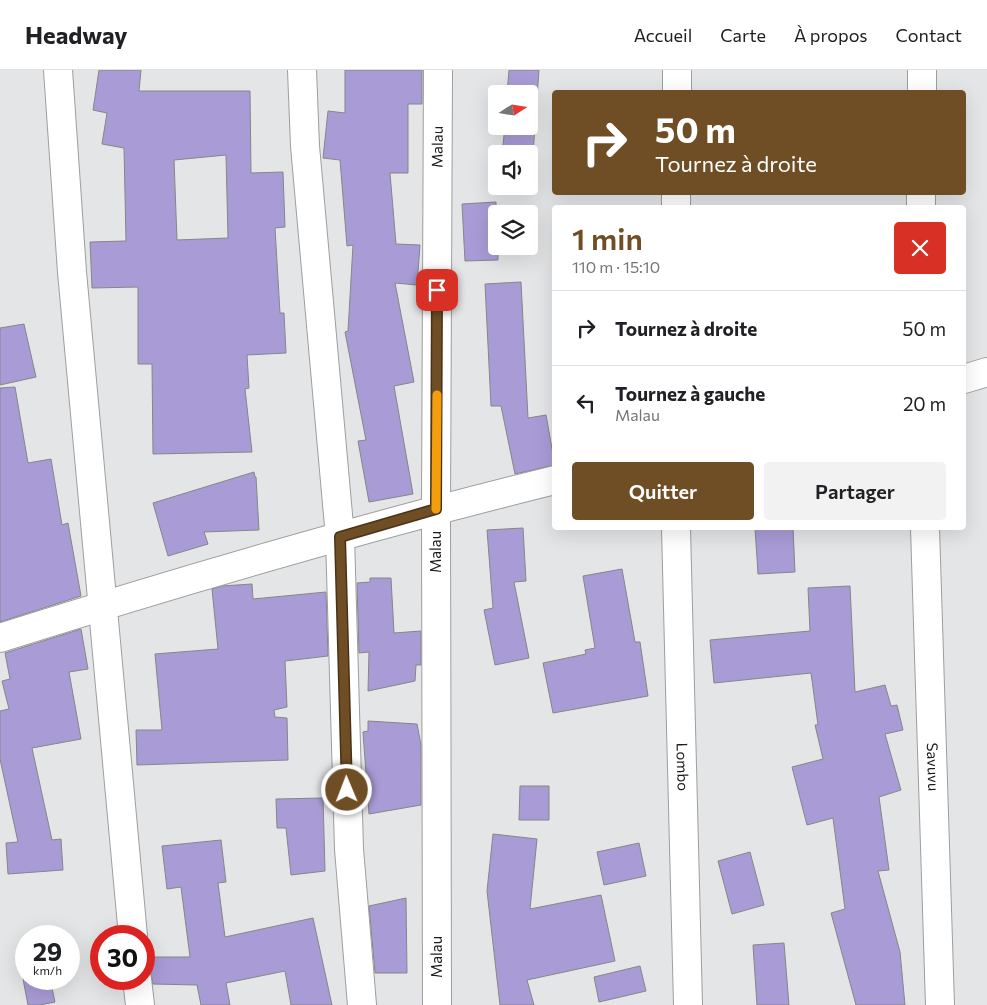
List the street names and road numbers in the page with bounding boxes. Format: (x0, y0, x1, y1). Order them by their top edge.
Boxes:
street label: Malau (428, 126, 446, 168)
street label: Malau (426, 531, 444, 573)
street label: Lombo (673, 742, 693, 791)
street label: Savuvu (924, 742, 943, 791)
street label: Malau (427, 936, 445, 978)

